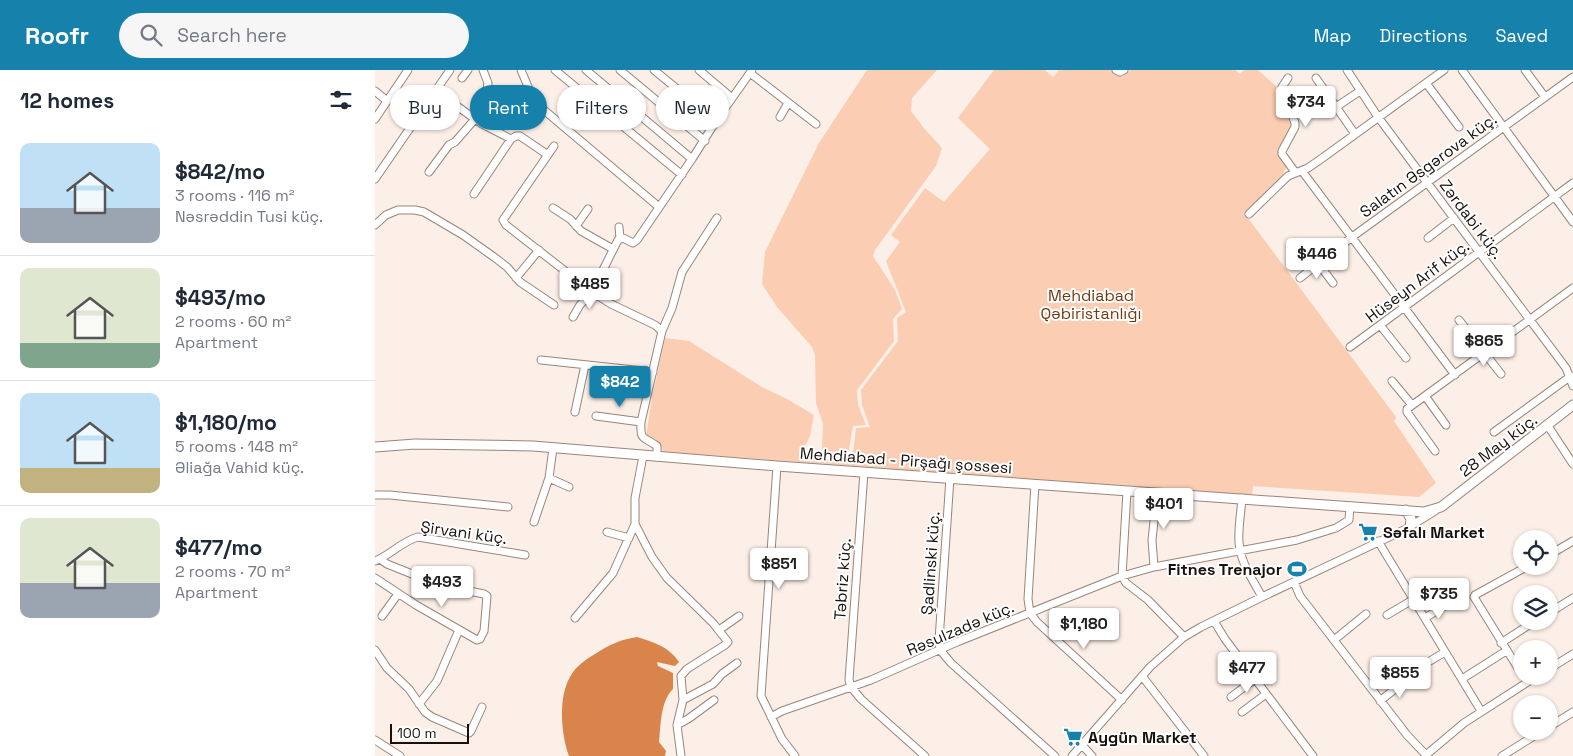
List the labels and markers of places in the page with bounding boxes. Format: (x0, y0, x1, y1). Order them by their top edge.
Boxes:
pin: $734 (1276, 85, 1336, 128)
pin: $446 (1287, 238, 1347, 280)
pin: $485 (560, 268, 620, 310)
pin: $865 (1454, 324, 1514, 367)
pin: $842 (590, 366, 650, 408)
pin: $401 (1134, 488, 1194, 530)
supermarket icon: Səfalı Market (1357, 521, 1379, 543)
place label: Səfalı Market (1383, 522, 1485, 543)
pin: $851 (749, 548, 809, 590)
sports icon: Fitnes Trenajor (1286, 558, 1308, 580)
place label: Fitnes Trenajor (1168, 559, 1282, 580)
pin: $493 (412, 566, 472, 608)
pin: $735 (1409, 578, 1469, 620)
pin: $1,180 (1043, 608, 1125, 650)
pin: $477 (1217, 652, 1277, 694)
pin: $855 (1370, 656, 1430, 699)
supermarket icon: Aygün Market (1062, 726, 1084, 748)
place label: Aygün Market (1088, 727, 1197, 748)

